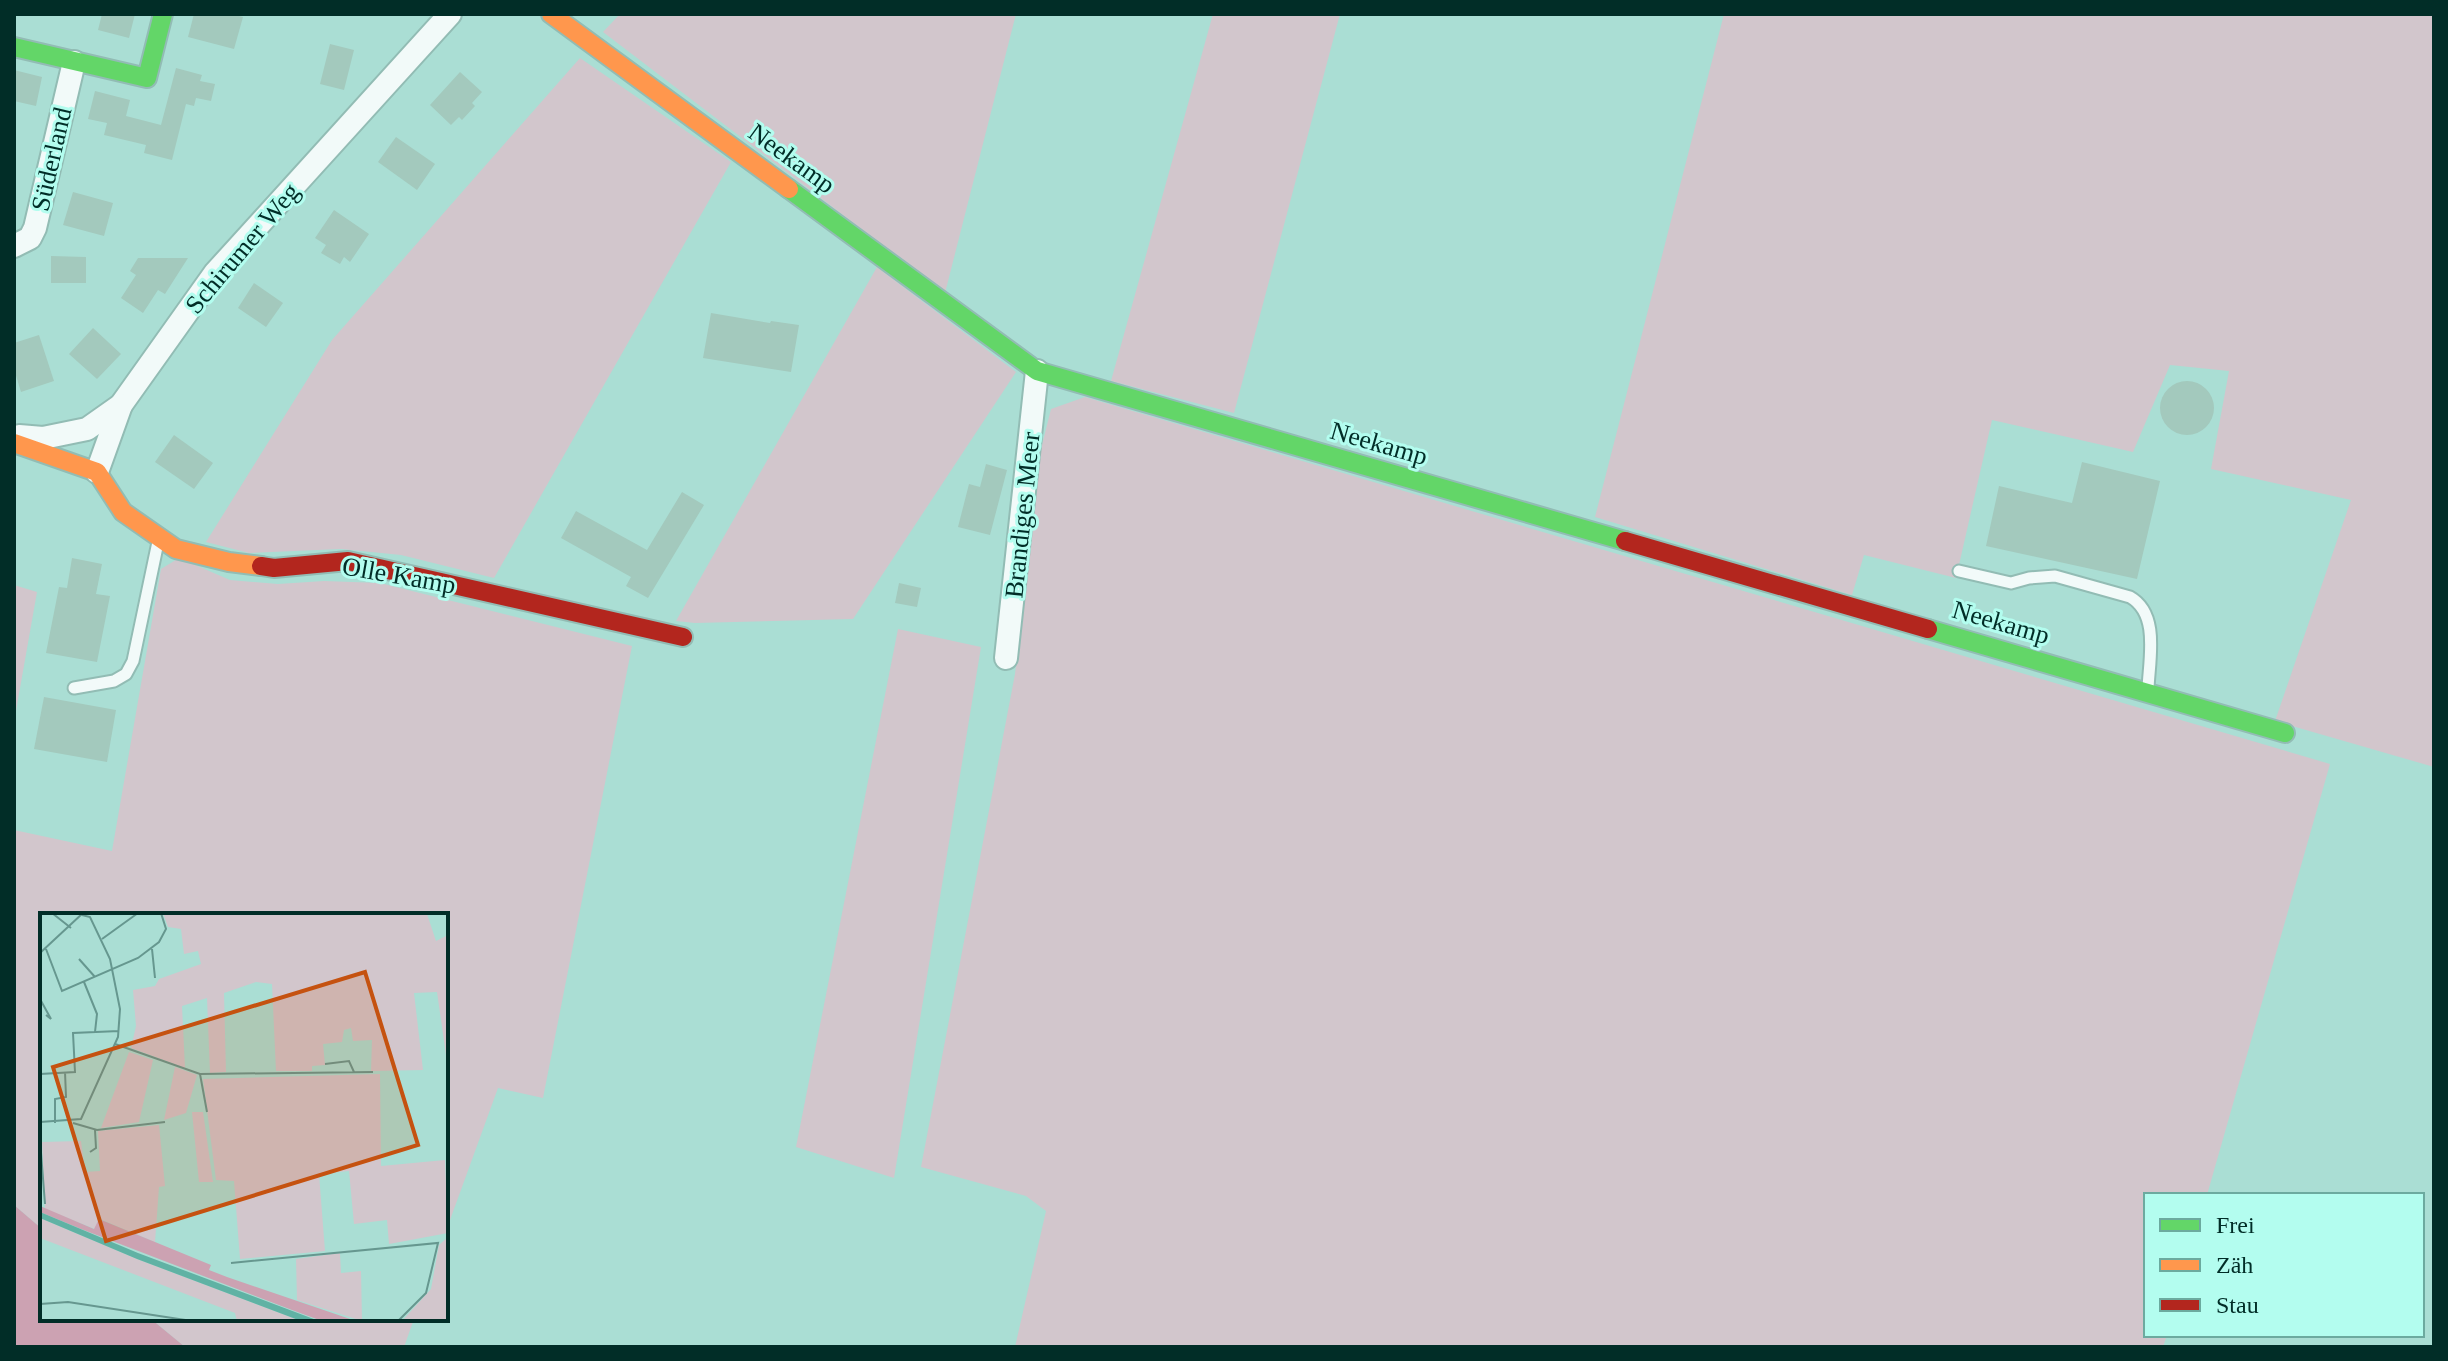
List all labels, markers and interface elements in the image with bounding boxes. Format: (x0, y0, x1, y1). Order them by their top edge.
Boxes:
street label: Süderland (26, 104, 77, 214)
street label: Neekamp (743, 117, 841, 199)
street label: Schirumer Weg (179, 177, 305, 319)
street label: Neekamp (1327, 416, 1431, 471)
street label: Brandiges Meer (999, 430, 1046, 600)
street label: Olle Kamp (340, 551, 458, 600)
street label: Neekamp (1949, 595, 2053, 650)
inset map (40, 913, 448, 1321)
legend (2144, 1193, 2424, 1337)
text: Frei (2216, 1212, 2255, 1238)
text: Zäh (2216, 1252, 2253, 1278)
text: Stau (2216, 1292, 2259, 1318)

